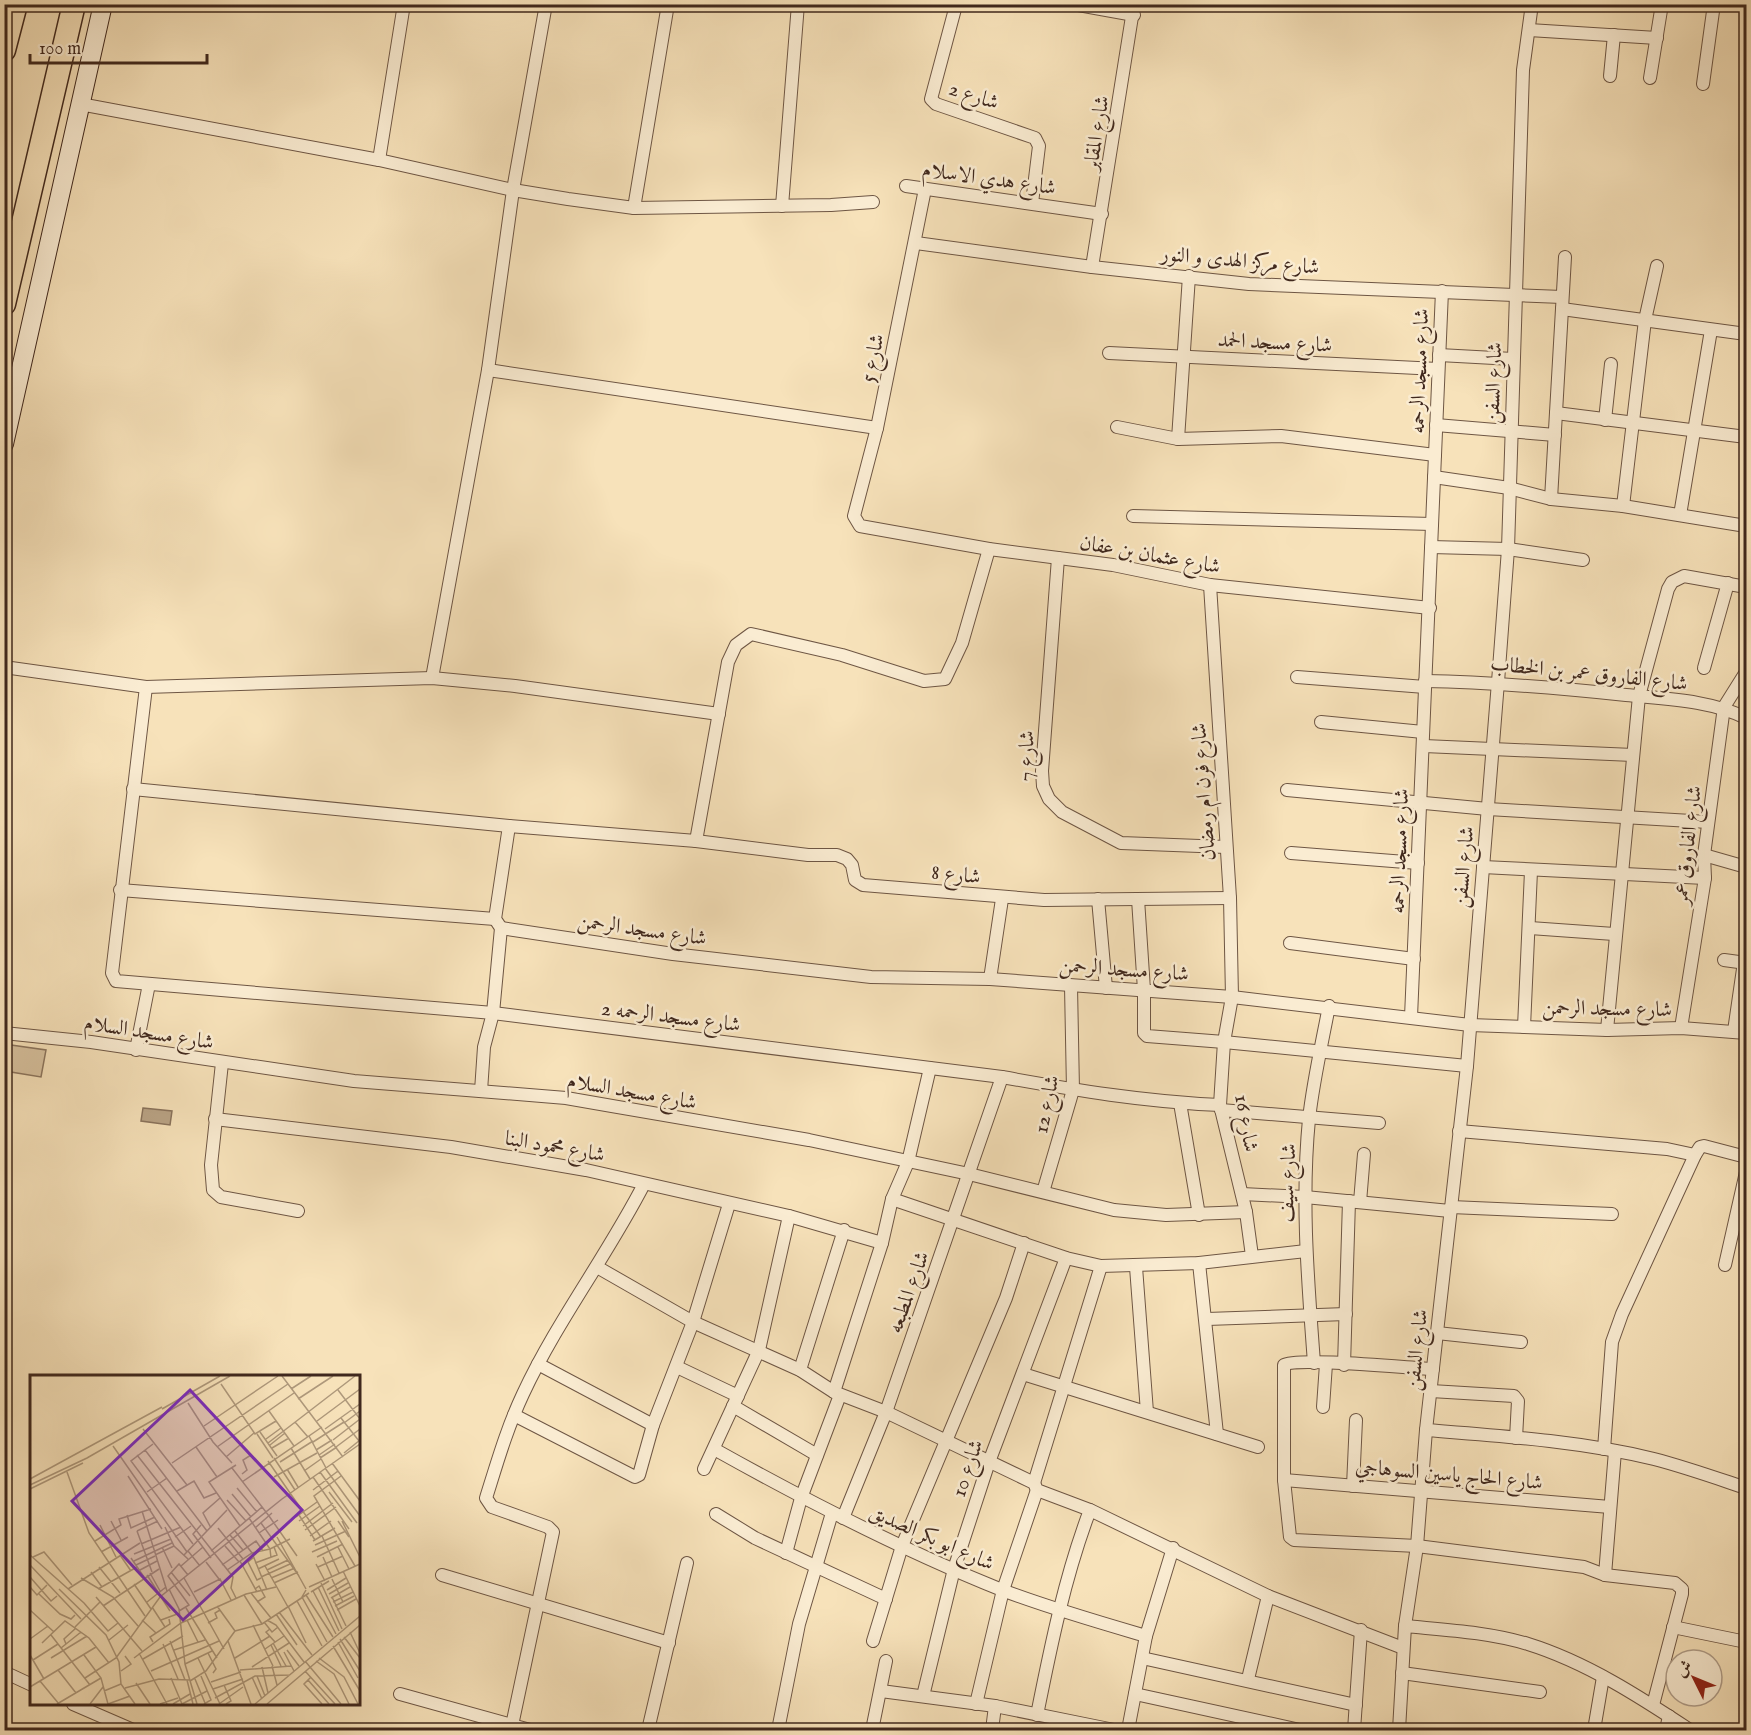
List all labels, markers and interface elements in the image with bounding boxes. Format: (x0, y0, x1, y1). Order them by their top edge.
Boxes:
scale bar (30, 27, 207, 65)
text: 100 m (39, 38, 81, 61)
street label: شارع 2 (944, 76, 1002, 120)
street label: شارع المقابر (1078, 94, 1120, 175)
street label: شارع هدي الاسلام (920, 157, 1058, 205)
street label: شارع مركز الهدى و النور (1157, 241, 1320, 285)
street label: شارع مسجد الرحمه (1405, 308, 1439, 434)
street label: شارع مسجد الحمد (1217, 327, 1333, 363)
street label: شارع 5 (855, 332, 895, 386)
street label: شارع السفن (1480, 342, 1512, 425)
street label: شارع عثمان بن عفان (1077, 530, 1222, 584)
street label: شارع الفاروق عمر بن الخطاب (1488, 651, 1689, 701)
street label: شارع فرن ام رمضان (1186, 722, 1226, 862)
street label: شارع 7 (1014, 730, 1044, 782)
street label: شارع الفاروق عمر (1668, 784, 1712, 909)
street label: شارع مسجد الرحمه (1385, 788, 1419, 914)
street label: شارع السفن (1447, 825, 1485, 909)
street label: شارع 8 (930, 859, 982, 894)
street label: شارع مسجد الرحمن (575, 908, 708, 956)
street label: شارع مسجد الرحمن (1058, 952, 1190, 992)
street label: شارع مسجد الرحمن (1542, 995, 1672, 1027)
street label: شارع مسجد الرحمه 2 (599, 996, 742, 1042)
street label: شارع مسجد السلام (81, 1010, 216, 1060)
street label: شارع مسجد السلام (564, 1068, 699, 1120)
street label: شارع 12 (1028, 1073, 1070, 1136)
street label: شارع 16 (1224, 1092, 1264, 1155)
street label: شارع محمود البنا (502, 1125, 607, 1172)
street label: شارع سيف (1274, 1143, 1306, 1223)
street label: شارع المطبعه (882, 1248, 940, 1338)
street label: شارع السفن (1400, 1308, 1438, 1393)
inset map (30, 1375, 360, 1705)
street label: شارع 10 (946, 1436, 994, 1502)
street label: شارع الحاج ياسين السوهاجي (1354, 1454, 1544, 1501)
street label: شارع ابو بكر الصديق (864, 1499, 998, 1581)
north arrow (1664, 1648, 1724, 1708)
text: ش (1672, 1657, 1697, 1682)

